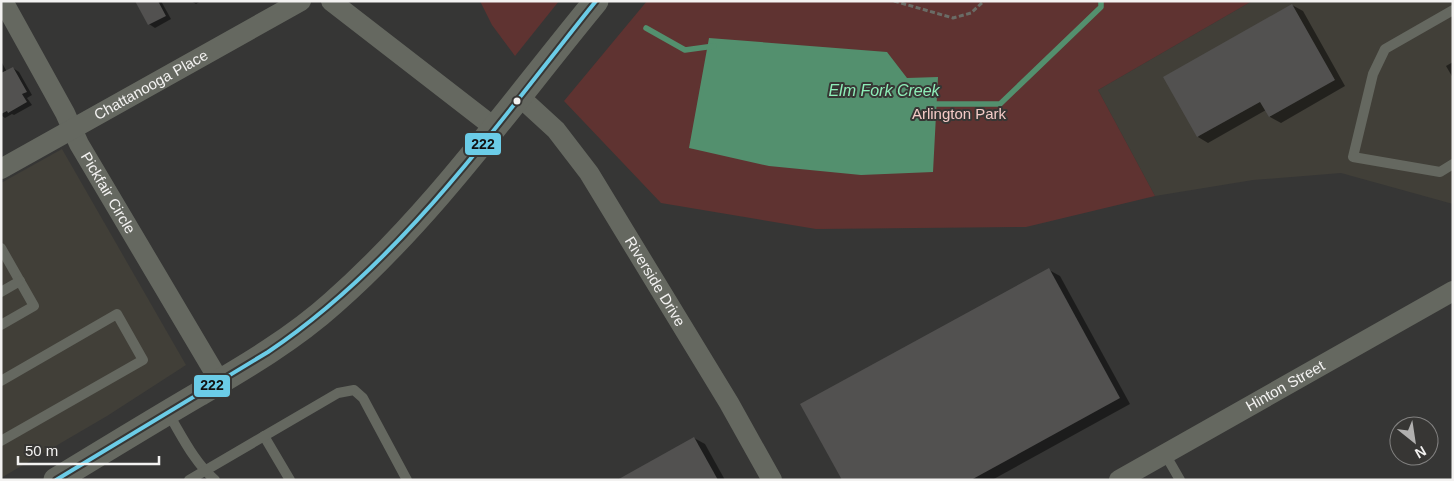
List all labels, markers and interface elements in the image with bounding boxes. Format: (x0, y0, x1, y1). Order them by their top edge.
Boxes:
street label: Chattanooga Place (91, 46, 211, 123)
water label: Elm Fork Creek (828, 82, 941, 99)
unlabelled marker (512, 96, 522, 106)
park label: Arlington Park (912, 105, 1007, 122)
line badge: 222 (464, 132, 502, 156)
text: 222 (471, 136, 495, 152)
street label: Pickfair Circle (78, 149, 139, 237)
street label: Riverside Drive (622, 233, 689, 329)
street label: Hinton Street (1243, 356, 1328, 414)
line badge: 222 (193, 374, 231, 398)
text: 222 (200, 377, 224, 393)
north arrow (1389, 416, 1439, 466)
scale bar (18, 434, 159, 466)
text: 50 m (25, 442, 58, 459)
text: N (1412, 443, 1429, 462)

